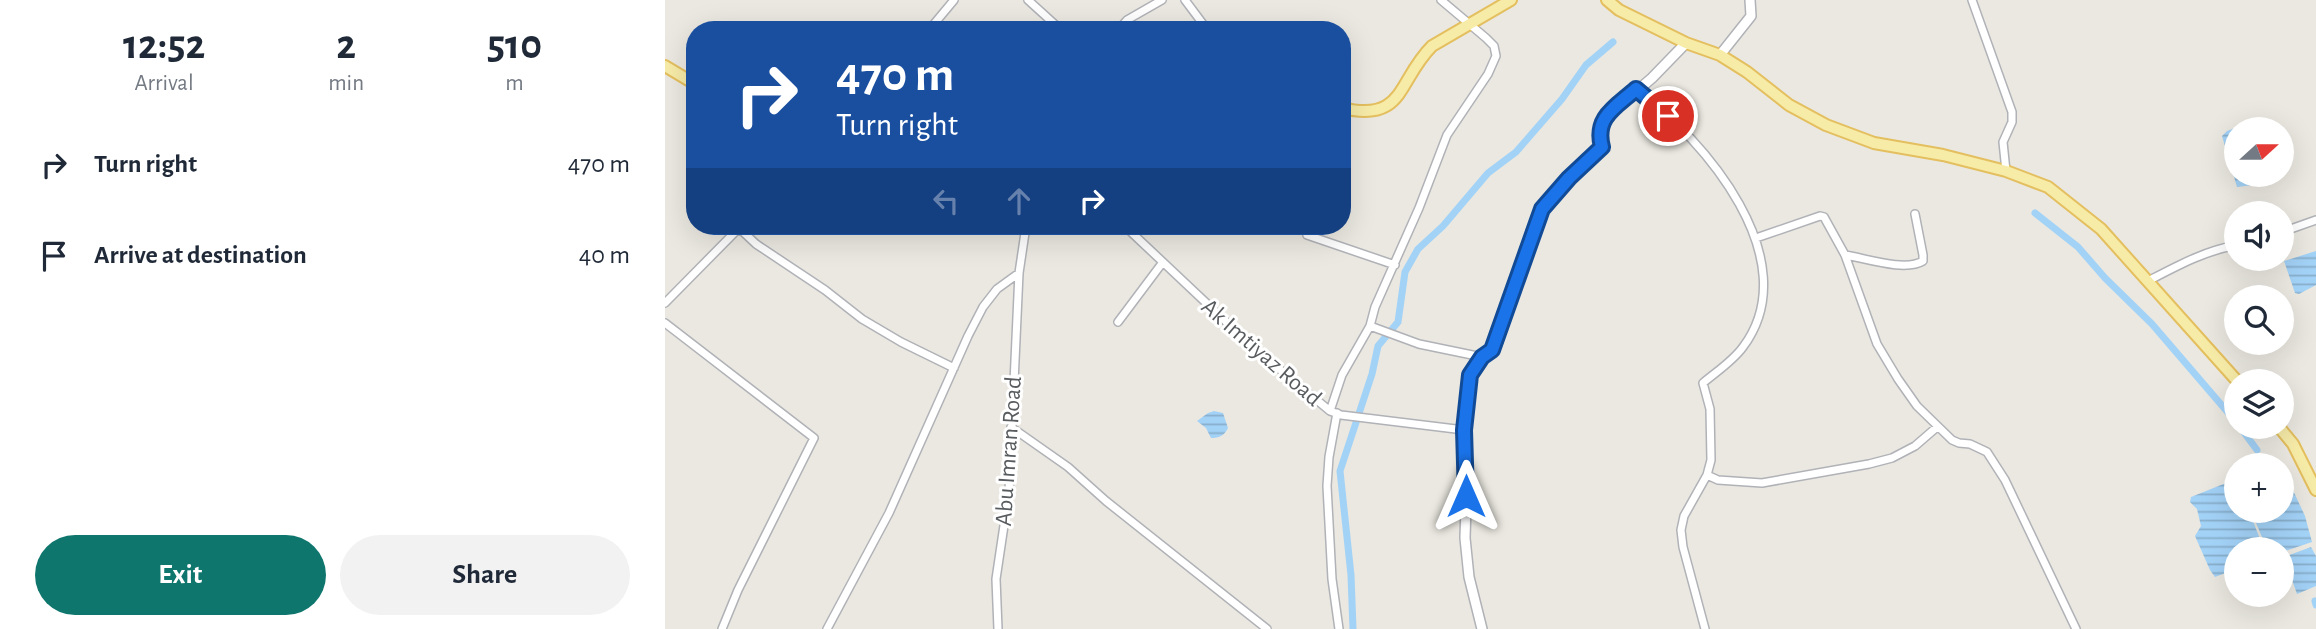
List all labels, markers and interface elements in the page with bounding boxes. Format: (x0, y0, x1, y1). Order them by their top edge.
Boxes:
text: 12:52 (123, 24, 205, 66)
text: 2 (336, 24, 356, 66)
text: 510 (487, 24, 542, 66)
icon: right (721, 49, 812, 140)
text: 470 m (836, 51, 954, 100)
text: Arrival (135, 72, 194, 95)
text: min (328, 72, 364, 95)
text: m (505, 72, 524, 95)
pin (1638, 86, 1698, 146)
icon: arrive (1649, 97, 1687, 135)
text: Turn right (836, 109, 958, 141)
north arrow (2224, 117, 2294, 187)
map controls (2224, 117, 2294, 607)
icon: right (35, 146, 73, 184)
text: Turn right (94, 151, 197, 177)
text: 470 m (568, 151, 630, 177)
icon: left (927, 182, 965, 220)
icon: ahead (1000, 182, 1038, 220)
icon: right (1073, 182, 1111, 220)
button: sound (2224, 201, 2294, 271)
icon: arrive (35, 237, 73, 275)
text: Arrive at destination (94, 242, 307, 268)
text: 40 m (579, 242, 630, 268)
button: search (2224, 285, 2294, 355)
street label: Ak Imtiyaz Road (1197, 294, 1326, 411)
button: layers (2224, 369, 2294, 439)
street label: Abu Imran Road (992, 375, 1026, 527)
button: + (2224, 453, 2294, 523)
position arrow (1429, 459, 1503, 533)
button: Exit (35, 535, 326, 615)
button: Share (340, 535, 630, 615)
button: − (2224, 537, 2294, 607)

